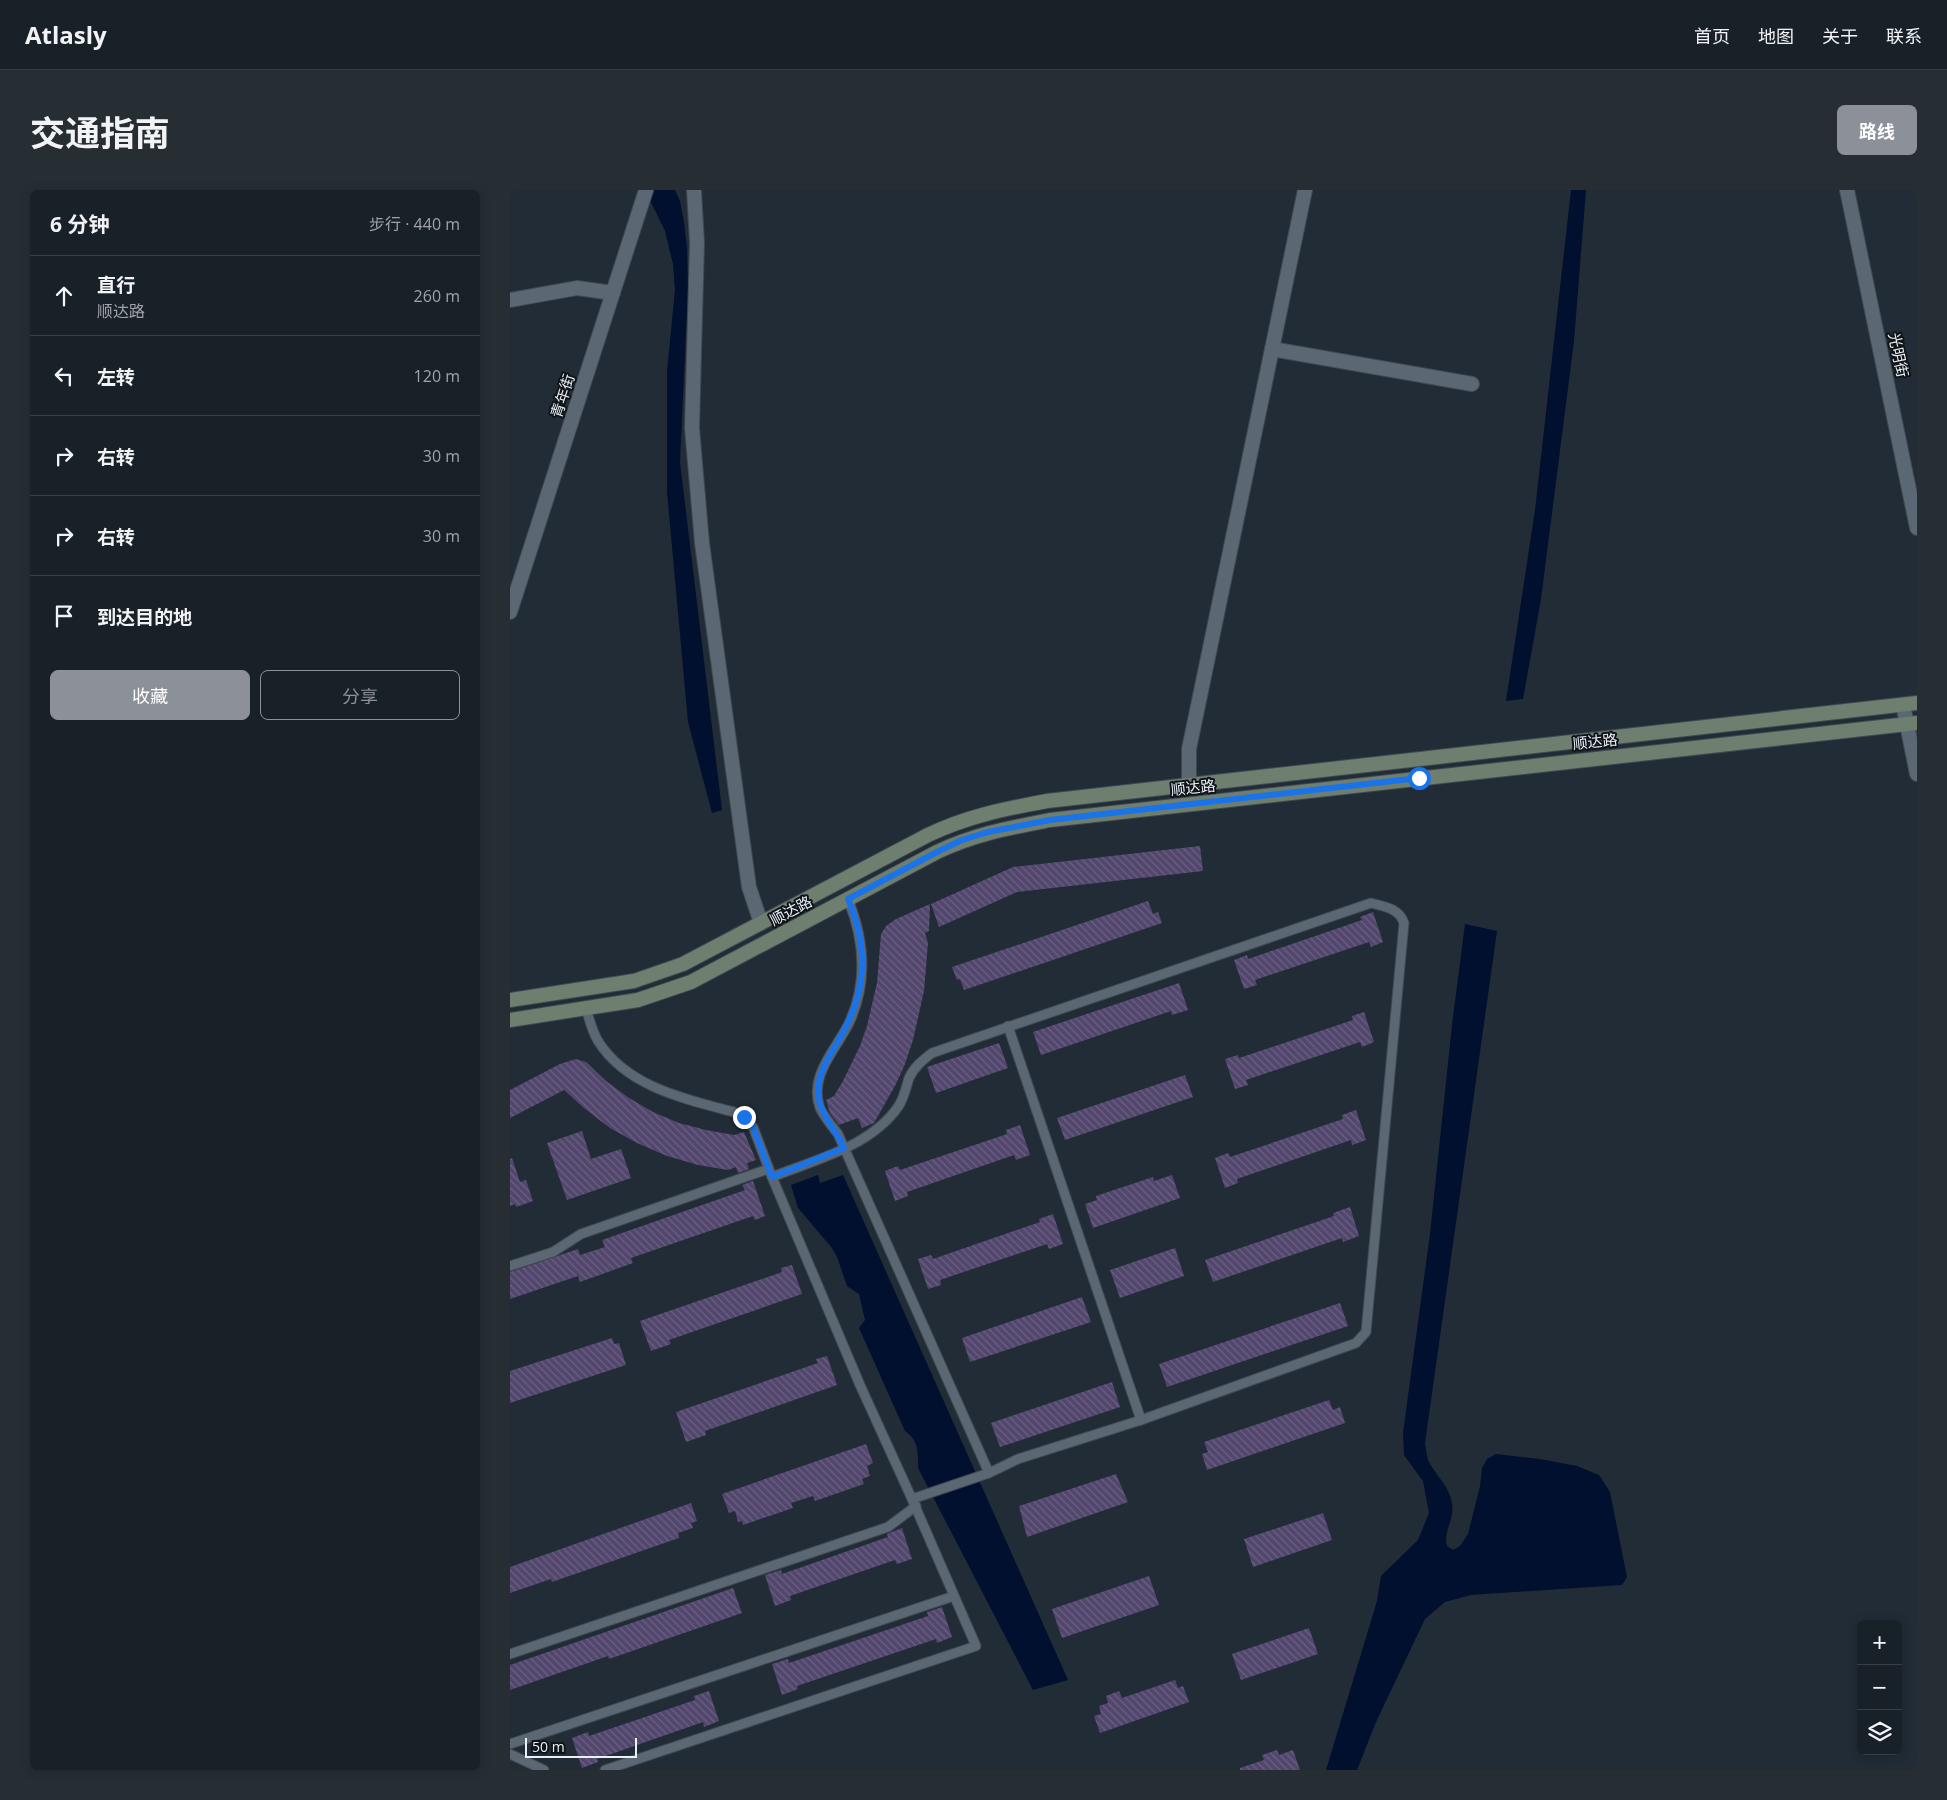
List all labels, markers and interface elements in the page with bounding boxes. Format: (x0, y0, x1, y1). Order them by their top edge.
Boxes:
text: Atlasly (25, 18, 107, 51)
text: 首页 (1694, 24, 1730, 48)
text: 地图 (1758, 24, 1794, 48)
text: 关于 (1822, 24, 1858, 48)
text: 联系 (1886, 24, 1922, 48)
button: 路线 (1837, 105, 1917, 155)
text: 交通指南 (30, 109, 170, 156)
text: 6 分钟 (50, 210, 109, 238)
text: 步行 · 440 m (369, 213, 460, 235)
text: 直行 (97, 272, 135, 298)
icon: ahead (50, 282, 78, 310)
text: 260 m (414, 285, 460, 307)
text: 顺达路 (97, 300, 145, 322)
street label: 光明街 (1885, 331, 1913, 379)
icon: left (50, 362, 78, 390)
text: 左转 (97, 364, 135, 390)
text: 120 m (414, 365, 460, 387)
street label: 青年街 (546, 371, 579, 420)
icon: right (50, 442, 78, 470)
text: 右转 (97, 444, 135, 470)
text: 30 m (423, 445, 460, 467)
icon: right (50, 522, 78, 550)
text: 右转 (97, 524, 135, 550)
text: 30 m (423, 525, 460, 547)
icon: arrive (50, 602, 78, 630)
text: 到达目的地 (97, 604, 192, 630)
button: 收藏 (50, 670, 250, 720)
button: 分享 (260, 670, 460, 720)
street label: 顺达路 (1571, 729, 1618, 753)
route start (1408, 767, 1431, 790)
street label: 顺达路 (1169, 775, 1216, 799)
street label: 顺达路 (766, 891, 815, 930)
route end (733, 1106, 756, 1129)
map controls (1857, 1620, 1902, 1755)
button: + (1857, 1620, 1902, 1665)
button: − (1857, 1665, 1902, 1710)
button: layers (1857, 1710, 1902, 1755)
scale bar (525, 1735, 638, 1758)
text: 50 m (532, 1737, 565, 1756)

